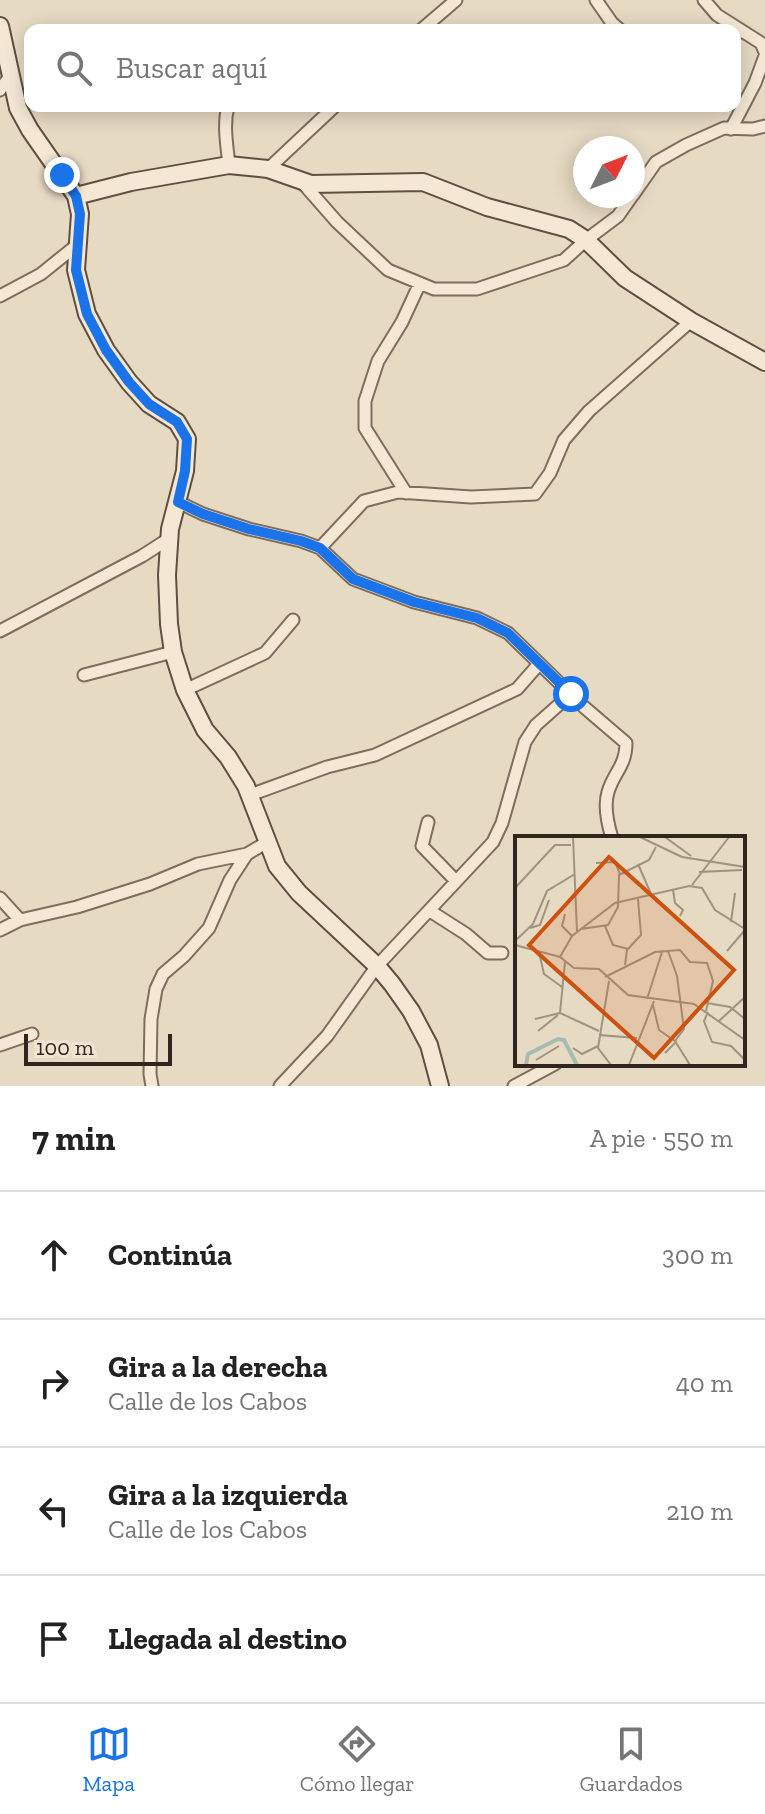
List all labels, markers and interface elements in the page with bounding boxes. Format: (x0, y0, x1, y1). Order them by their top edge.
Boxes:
search box (24, 24, 741, 112)
icon: search (52, 46, 96, 90)
text: Buscar aquí (116, 50, 267, 86)
north arrow (573, 136, 645, 208)
route end (44, 157, 80, 193)
route start (553, 676, 589, 712)
inset map (515, 836, 745, 1066)
scale bar (24, 1030, 172, 1066)
text: 100 m (36, 1034, 94, 1061)
text: 7 min (32, 1118, 115, 1159)
text: A pie · 550 m (590, 1122, 733, 1154)
icon: ahead (32, 1233, 76, 1277)
text: Continúa (108, 1237, 232, 1273)
text: 300 m (662, 1239, 733, 1271)
text: Gira a la derecha (108, 1349, 328, 1385)
icon: right (32, 1361, 76, 1405)
text: 40 m (676, 1367, 733, 1399)
text: Calle de los Cabos (108, 1385, 307, 1417)
text: Gira a la izquierda (108, 1477, 348, 1513)
icon: left (32, 1489, 76, 1533)
text: 210 m (666, 1495, 733, 1527)
text: Calle de los Cabos (108, 1513, 307, 1545)
icon: arrive (32, 1617, 76, 1661)
text: Llegada al destino (108, 1621, 347, 1657)
tab: Mapa (82, 1722, 135, 1797)
tab: Cómo llegar (300, 1722, 415, 1797)
tab: Guardados (579, 1722, 683, 1797)

